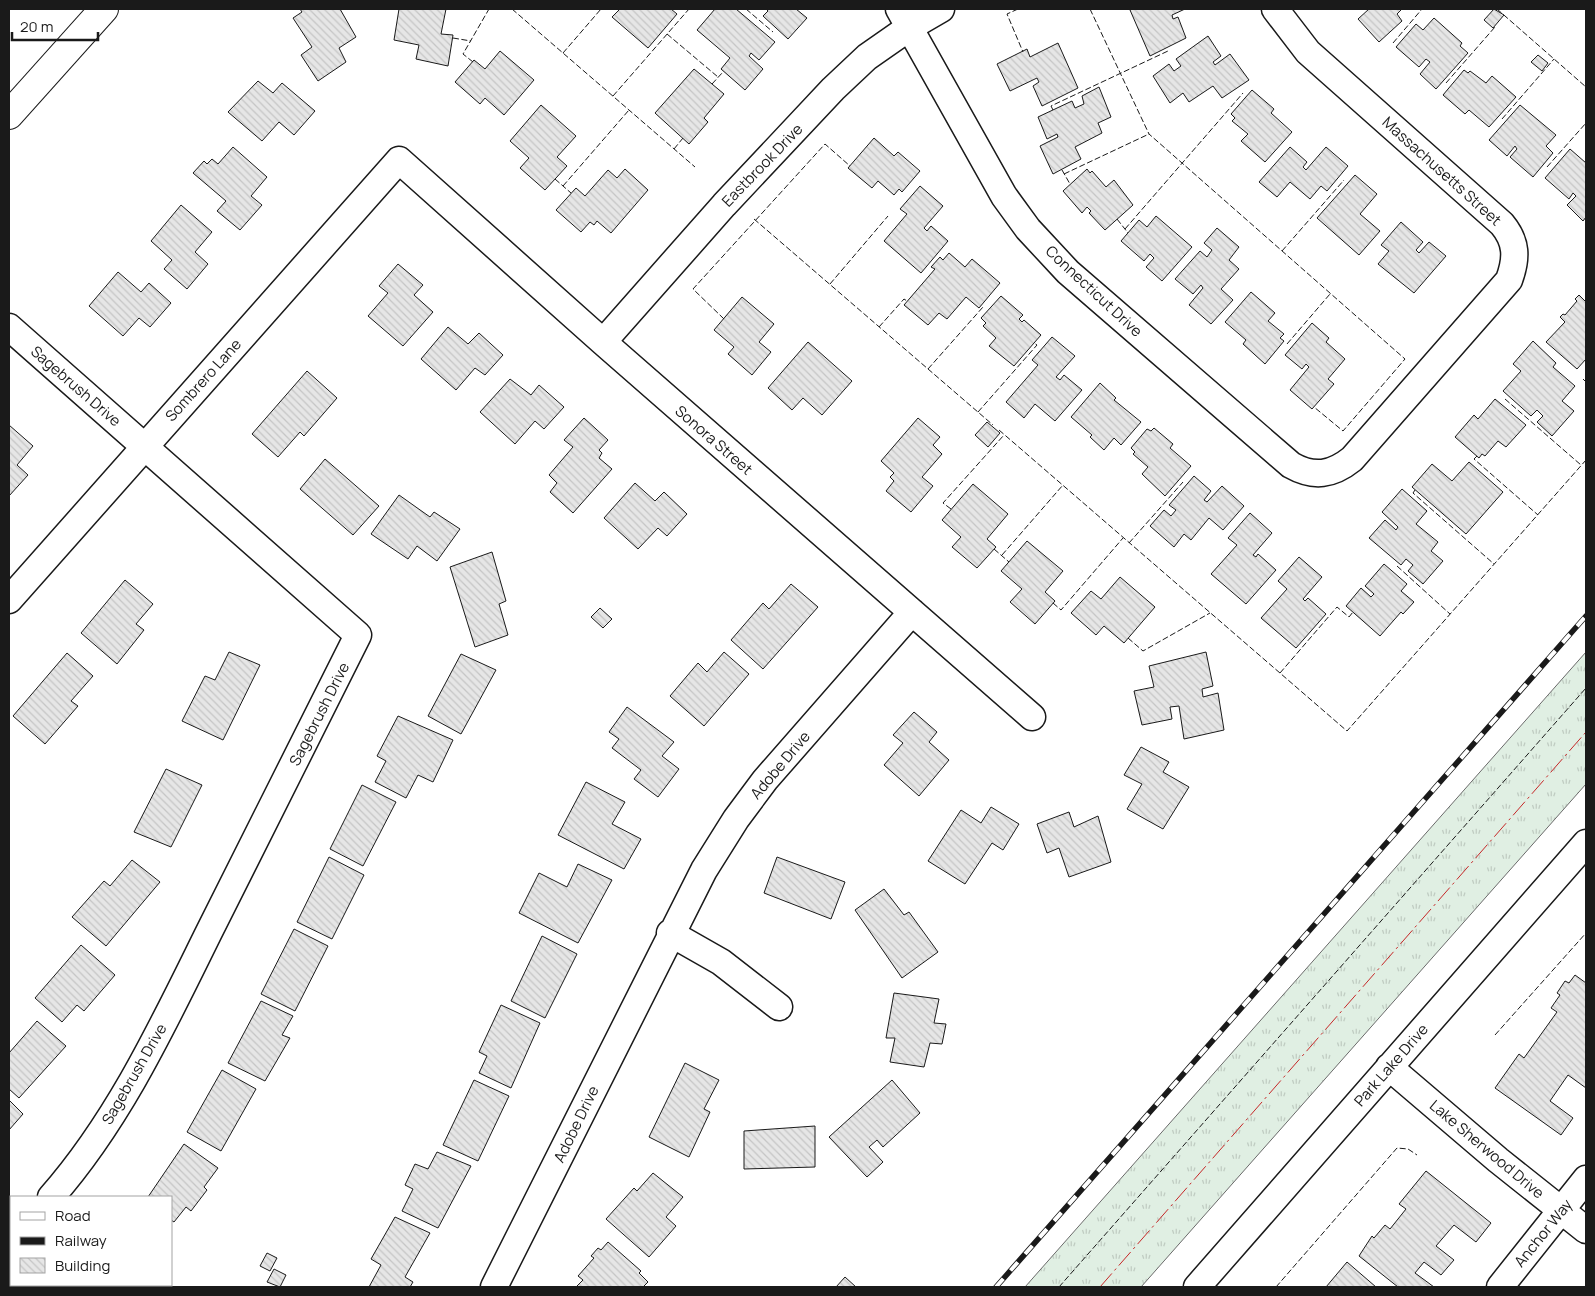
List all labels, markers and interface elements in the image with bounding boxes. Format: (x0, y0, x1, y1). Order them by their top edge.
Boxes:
scale bar (12, 10, 99, 42)
text: 20 m (20, 16, 53, 37)
street label: Massachusetts Street (1378, 112, 1506, 230)
street label: Eastbrook Drive (717, 119, 807, 211)
street label: Connecticut Drive (1041, 241, 1147, 342)
street label: Sombrero Lane (160, 334, 246, 426)
street label: Sagebrush Drive (26, 341, 126, 431)
street label: Sonora Street (671, 400, 757, 480)
street label: Sagebrush Drive (284, 659, 354, 769)
street label: Adobe Drive (745, 726, 815, 804)
street label: Sagebrush Drive (97, 1019, 172, 1128)
street label: Park Lake Drive (1349, 1019, 1433, 1111)
street label: Adobe Drive (548, 1082, 604, 1166)
street label: Lake Sherwood Drive (1425, 1095, 1549, 1203)
street label: Anchor Way (1509, 1194, 1577, 1271)
legend (10, 1196, 172, 1286)
text: Road (55, 1205, 91, 1226)
text: Railway (55, 1230, 107, 1251)
text: Building (55, 1255, 110, 1276)

